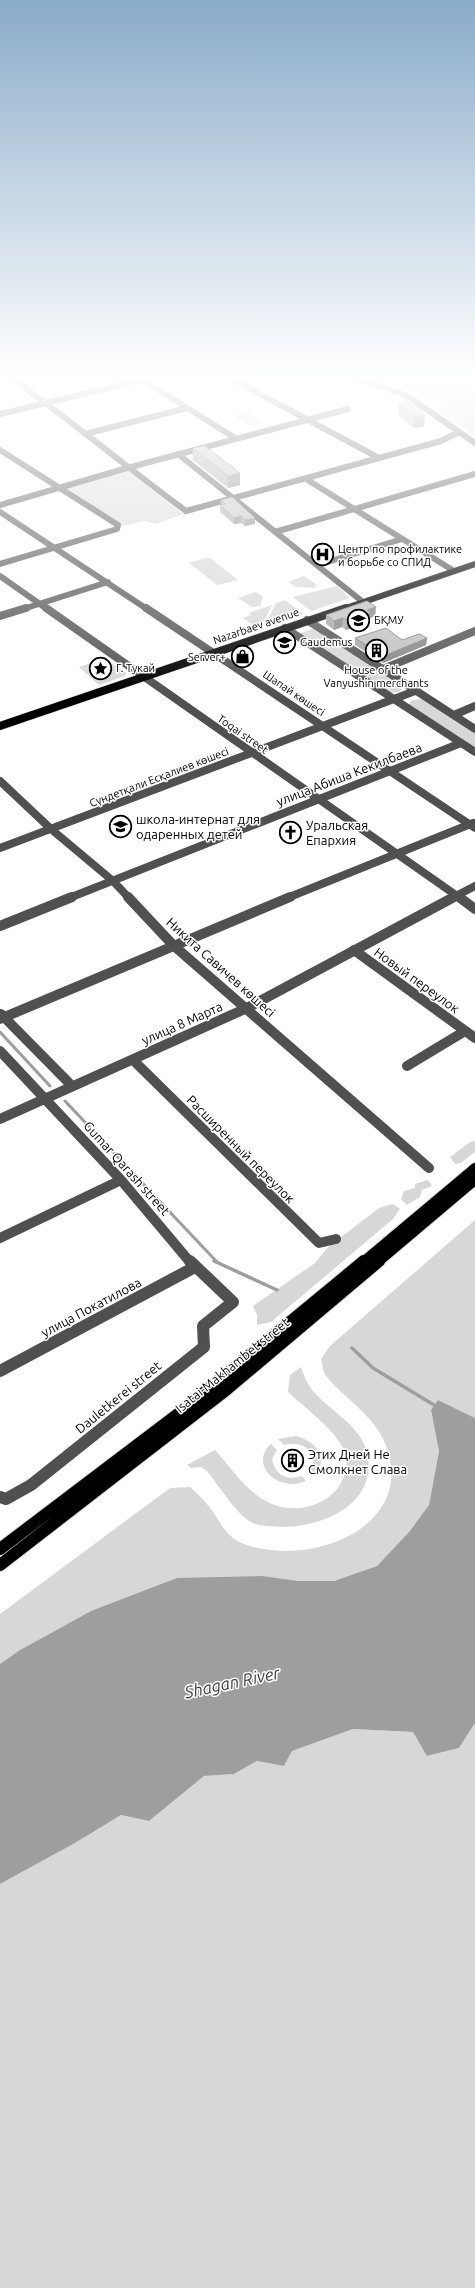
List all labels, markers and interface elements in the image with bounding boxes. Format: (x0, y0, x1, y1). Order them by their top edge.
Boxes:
hospital icon: Центр по профилактике и борьбе со СПИД (309, 542, 335, 568)
place label: Центр по профилактике и борьбе со СПИД (338, 543, 462, 568)
street label: Nazarbaev avenue (211, 606, 301, 646)
school or university icon: БҚМУ (346, 607, 372, 633)
place label: БҚМУ (374, 614, 404, 626)
school or university icon: Gaudemus (271, 629, 297, 655)
place label: Gaudemus (300, 636, 353, 648)
building icon: House of the Vanyushin merchants (363, 637, 389, 663)
shop icon: Server+ (229, 644, 255, 670)
place label: Server+ (188, 651, 226, 663)
place icon: Г. Тукай (87, 655, 113, 681)
place label: Г. Тукай (116, 662, 155, 674)
place label: House of the Vanyushin merchants (324, 664, 429, 689)
street label: Шапай көшесі (261, 668, 327, 718)
street label: Toqai street (215, 712, 271, 756)
street label: улица Абиша Кекилбаева (274, 740, 424, 808)
street label: Сүндетқали Есқалиев көшесі (88, 745, 230, 809)
place label: школа-интернат для одаренных детей (136, 812, 260, 841)
school or university icon: школа-интернат для одаренных детей (108, 813, 134, 839)
place label: Уральская Епархия (306, 818, 368, 847)
church icon: Уральская Епархия (277, 819, 303, 845)
street label: Никита Савичев көшесі (164, 915, 278, 1019)
street label: Новый переулок (372, 944, 462, 1016)
street label: улица 8 Марта (139, 999, 225, 1047)
street label: Расширенный переулок (184, 1092, 298, 1206)
street label: Gumar Qarash street (80, 1118, 173, 1218)
street label: улица Покатилова (39, 1275, 143, 1339)
street label: Isatai-Makhambet street (172, 1315, 292, 1415)
street label: Dauletkerei street (72, 1358, 164, 1436)
place label: Этих Дней Не Смолкнет Слава (308, 1447, 407, 1476)
building icon: Этих Дней Не Смолкнет Слава (279, 1448, 305, 1474)
water label: Shagan River (182, 1663, 282, 1702)

